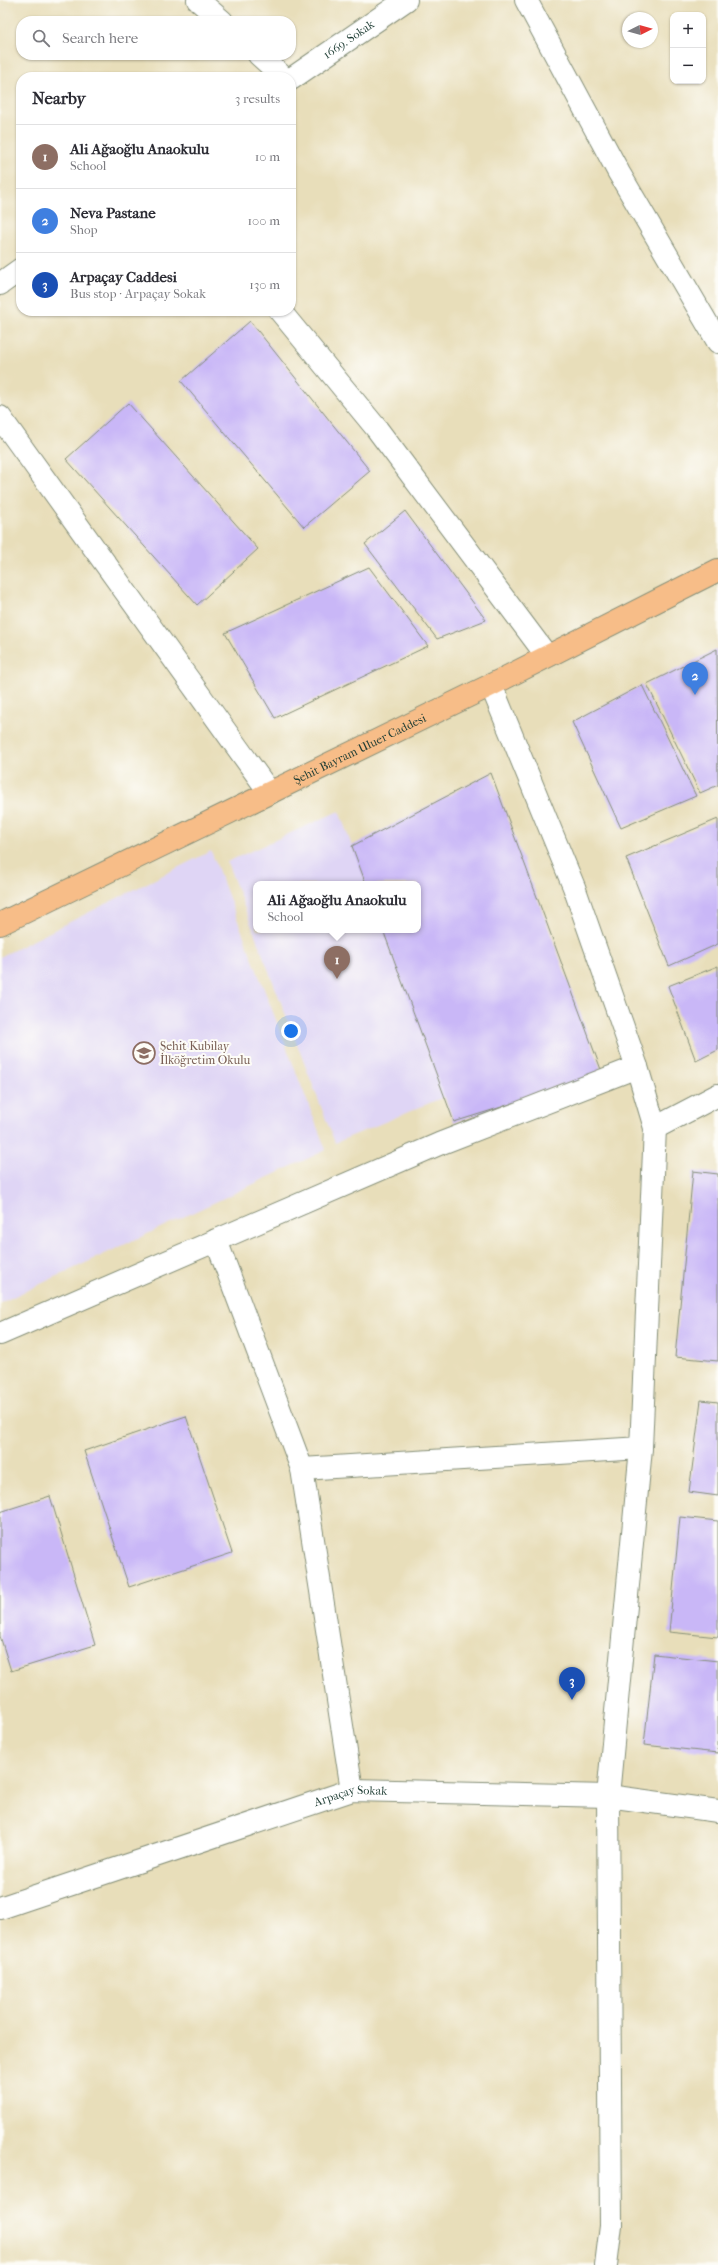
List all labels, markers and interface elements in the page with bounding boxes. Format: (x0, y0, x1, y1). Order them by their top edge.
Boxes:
north arrow (622, 12, 658, 48)
map controls (670, 12, 706, 84)
button: + (670, 12, 706, 48)
search box (16, 16, 296, 60)
street label: 1669. Sokak (321, 17, 377, 62)
icon: search (30, 27, 52, 49)
text: Search here (62, 29, 138, 47)
button: − (670, 48, 706, 84)
text: Nearby (32, 88, 86, 108)
text: 3 results (235, 91, 280, 106)
text: Ali Ağaoğlu Anaokulu (70, 140, 209, 158)
text: 1 (43, 149, 47, 164)
text: 10 m (255, 149, 280, 164)
text: School (70, 158, 106, 173)
text: Neva Pastane (70, 204, 156, 222)
text: 2 (42, 213, 48, 228)
text: 100 m (247, 213, 280, 228)
text: Shop (70, 222, 98, 237)
text: Arpaçay Caddesi (70, 268, 177, 286)
text: 3 (42, 277, 48, 292)
text: 130 m (249, 277, 280, 292)
text: Bus stop · Arpaçay Sokak (70, 286, 206, 301)
pin: 2 (682, 662, 708, 695)
street label: Şehit Bayram Uluer Caddesi (291, 711, 429, 787)
popup (253, 881, 421, 933)
text: Ali Ağaoğlu Anaokulu (267, 891, 407, 909)
text: School (267, 909, 304, 924)
pin: 1 (324, 946, 350, 979)
your location (281, 1021, 301, 1041)
place label: Şehit Kubilay İlköğretim Okulu (160, 1039, 250, 1067)
school or university icon: Şehit Kubilay İlköğretim Okulu (131, 1040, 157, 1066)
pin: 3 (559, 1667, 585, 1700)
street label: Arpaçay Sokak (311, 1782, 388, 1810)

